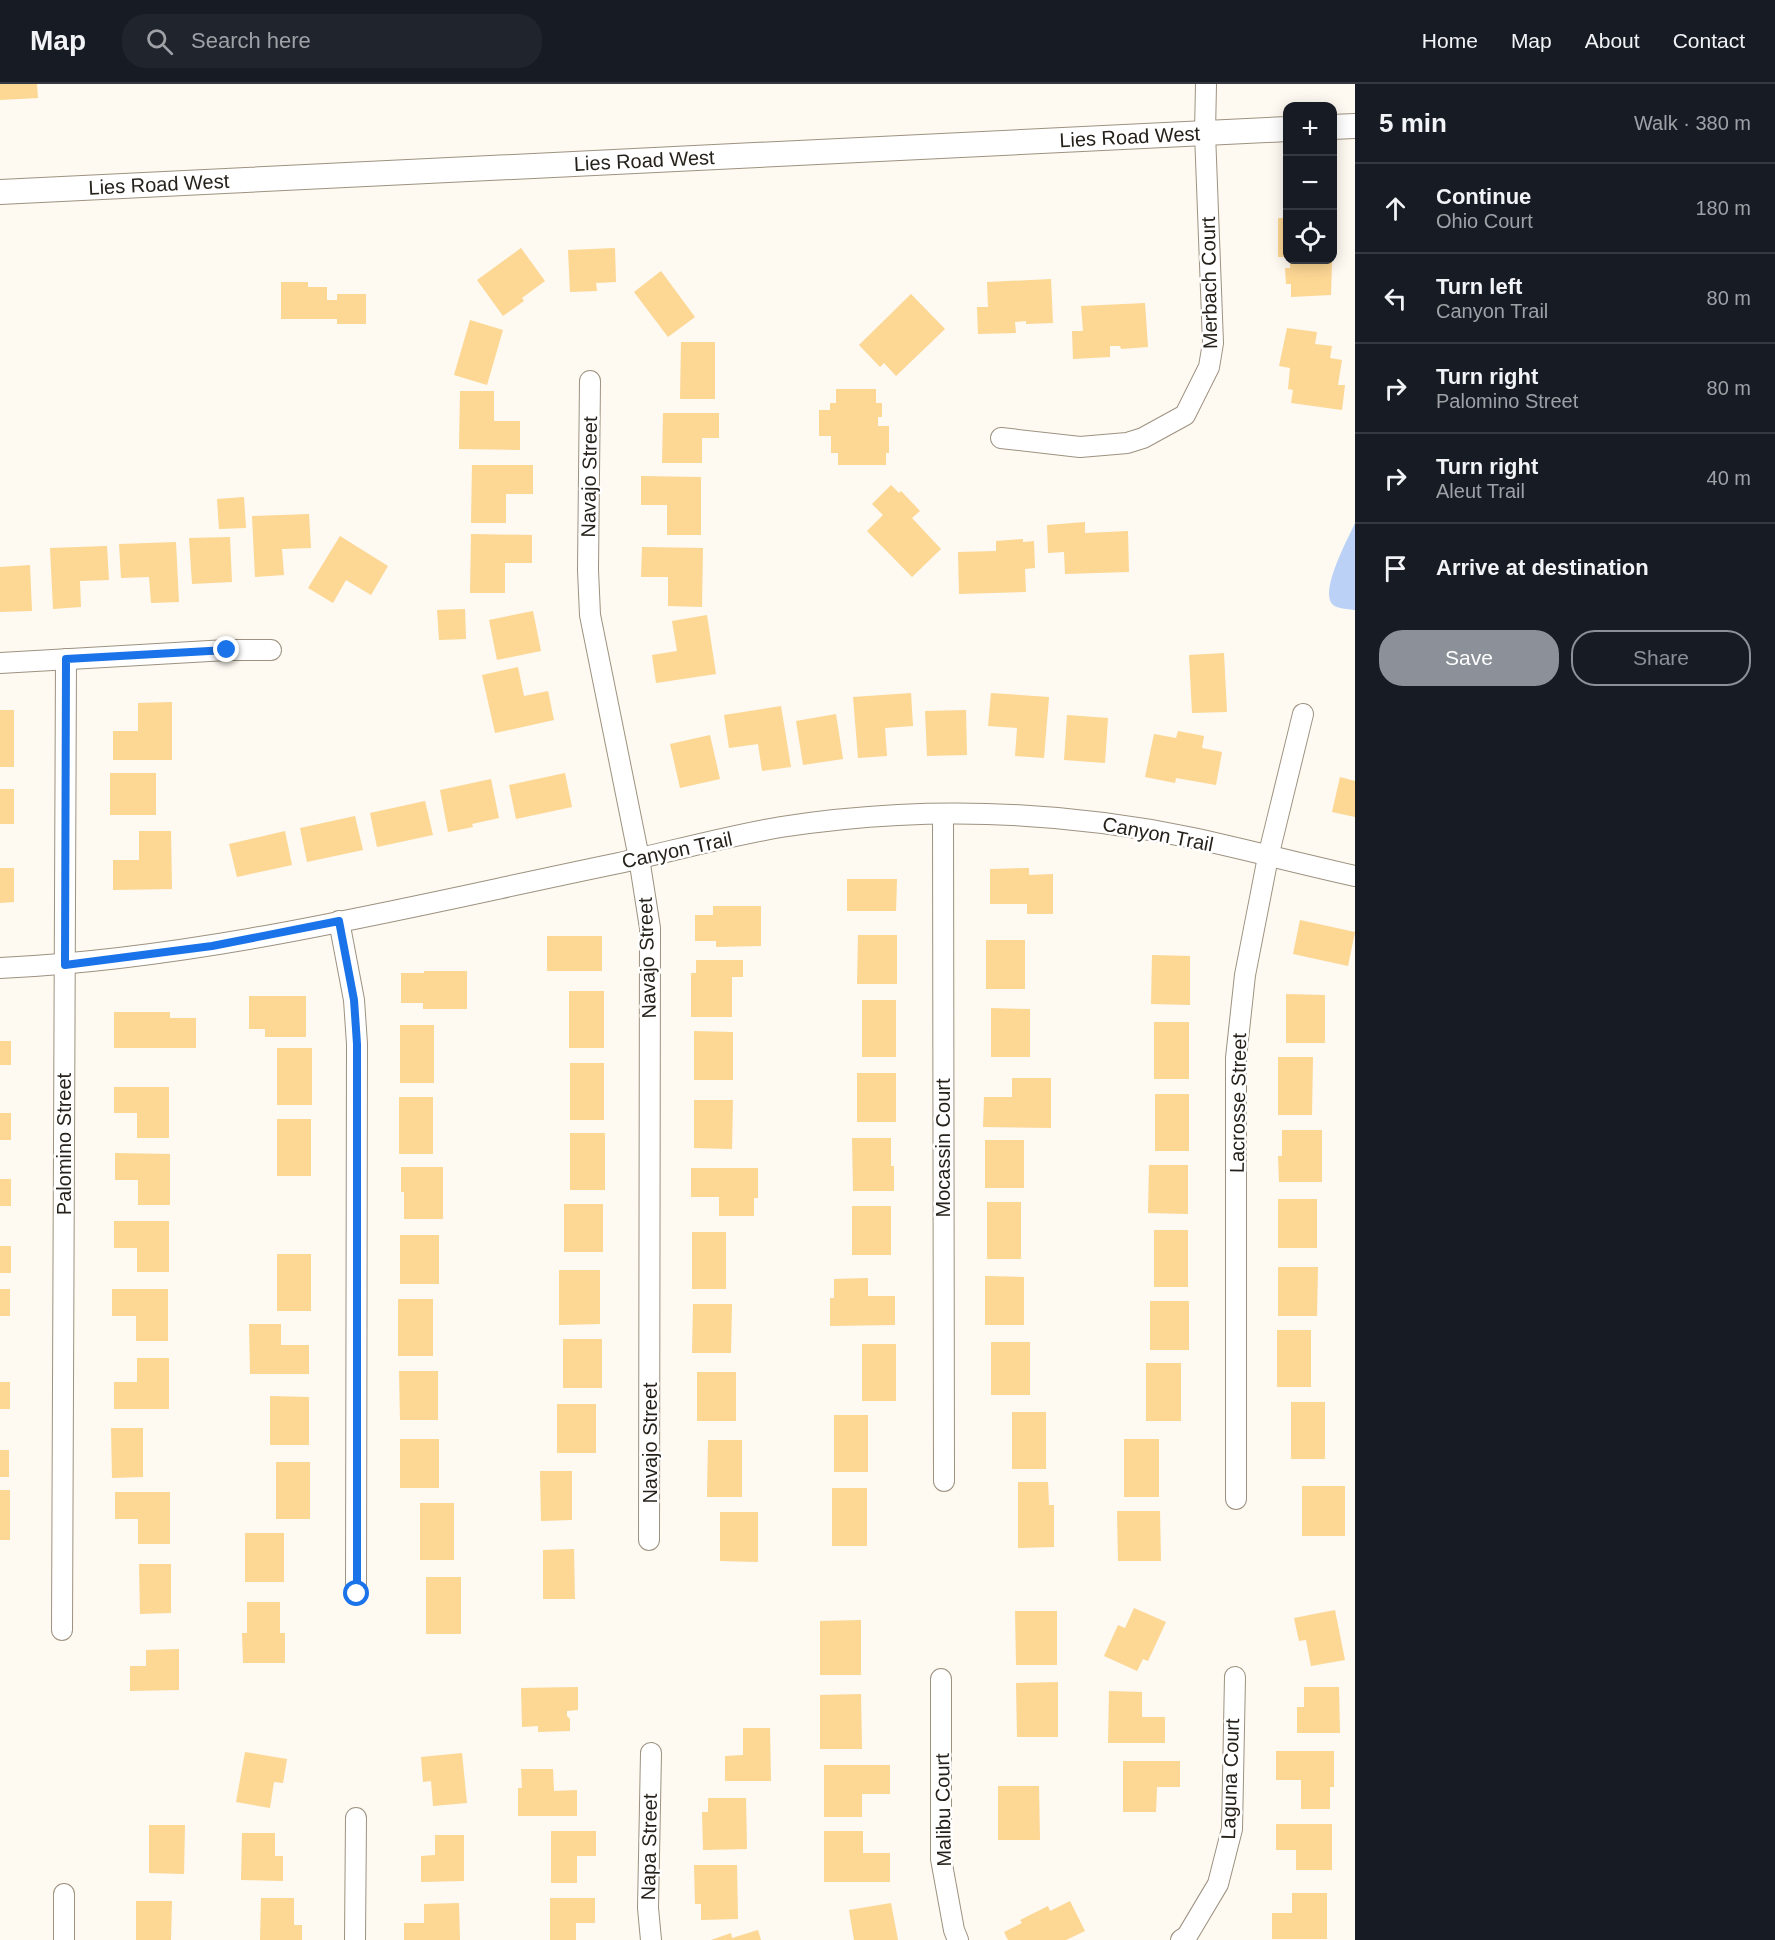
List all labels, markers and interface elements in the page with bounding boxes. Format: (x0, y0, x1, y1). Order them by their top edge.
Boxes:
search box (122, 14, 542, 68)
text: Map (30, 25, 86, 56)
icon: search (143, 25, 176, 58)
text: Search here (191, 28, 311, 53)
text: Home (1422, 29, 1478, 52)
text: Map (1511, 29, 1552, 52)
text: About (1585, 29, 1640, 52)
text: Contact (1673, 29, 1745, 52)
map controls (1283, 102, 1337, 264)
button: + (1283, 102, 1337, 156)
text: 5 min (1379, 108, 1447, 138)
text: Walk · 380 m (1634, 112, 1751, 134)
street label: Lies Road West (1059, 122, 1201, 151)
street label: Lies Road West (573, 146, 716, 175)
button: − (1283, 156, 1337, 210)
street label: Lies Road West (88, 170, 230, 199)
text: Continue (1436, 184, 1531, 209)
icon: ahead (1379, 192, 1412, 225)
text: 180 m (1695, 197, 1751, 219)
button: locate (1283, 210, 1337, 264)
text: Ohio Court (1436, 210, 1533, 232)
street label: Merbach Court (1197, 216, 1221, 349)
text: Turn left (1436, 274, 1522, 299)
icon: left (1379, 282, 1412, 315)
text: 80 m (1707, 287, 1751, 309)
text: Canyon Trail (1436, 300, 1548, 322)
text: Turn right (1436, 364, 1538, 389)
icon: right (1379, 372, 1412, 405)
text: 80 m (1707, 377, 1751, 399)
text: Palomino Street (1436, 390, 1578, 412)
street label: Navajo Street (577, 416, 601, 538)
text: Turn right (1436, 454, 1538, 479)
icon: right (1379, 462, 1412, 495)
text: 40 m (1707, 467, 1751, 489)
text: Aleut Trail (1436, 480, 1525, 502)
icon: arrive (1379, 552, 1412, 585)
text: Arrive at destination (1436, 555, 1649, 580)
button: Save (1379, 630, 1559, 686)
button: Share (1571, 630, 1751, 686)
route end (213, 636, 239, 662)
street label: Canyon Trail (1101, 812, 1215, 856)
street label: Canyon Trail (620, 828, 734, 872)
street label: Navajo Street (634, 897, 660, 1019)
street label: Lacrosse Street (1226, 1032, 1250, 1173)
street label: Palomino Street (53, 1072, 75, 1215)
street label: Mocassin Court (932, 1078, 954, 1217)
street label: Navajo Street (639, 1382, 661, 1504)
route start (343, 1580, 369, 1606)
street label: Laguna Court (1217, 1718, 1243, 1840)
street label: Malibu Court (931, 1753, 955, 1867)
street label: Napa Street (637, 1793, 661, 1901)

